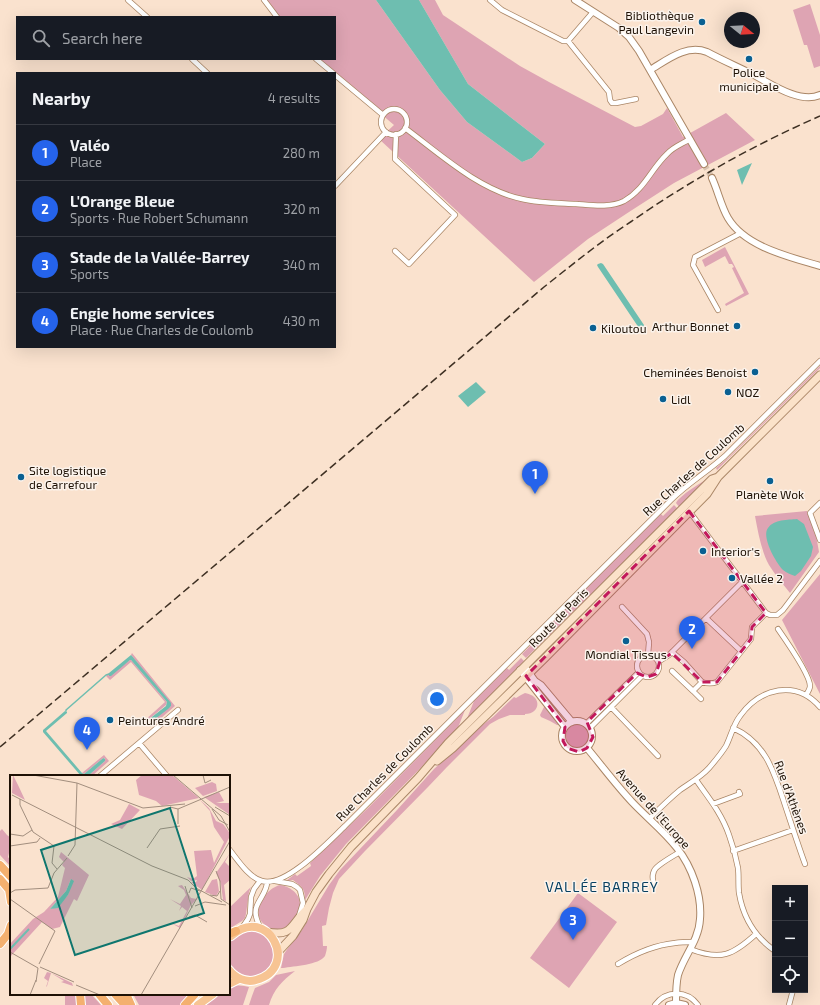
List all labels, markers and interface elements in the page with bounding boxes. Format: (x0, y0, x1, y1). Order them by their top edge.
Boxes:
place label: Bibliothèque Paul Langevin (619, 8, 694, 36)
north arrow (724, 12, 760, 48)
search box (16, 16, 336, 60)
marker: Bibliothèque Paul Langevin (697, 17, 707, 27)
icon: search (30, 27, 52, 49)
text: Search here (62, 29, 143, 47)
marker: Police municipale (744, 54, 754, 64)
place label: Police municipale (719, 65, 779, 93)
text: Nearby (32, 88, 90, 108)
text: 4 results (268, 90, 320, 106)
text: Valéo (70, 136, 110, 154)
text: 1 (42, 145, 48, 161)
text: 280 m (283, 145, 320, 161)
text: Place (70, 154, 102, 170)
text: L'Orange Bleue (70, 192, 175, 210)
text: 2 (41, 201, 49, 217)
text: 320 m (283, 201, 320, 217)
text: Sports · Rue Robert Schumann (70, 210, 248, 226)
text: Stade de la Vallée-Barrey (70, 248, 250, 266)
text: 3 (41, 257, 49, 273)
text: 340 m (283, 257, 320, 273)
text: Sports (70, 266, 109, 282)
text: Engie home services (70, 304, 214, 322)
text: 4 (41, 313, 49, 329)
text: 430 m (283, 313, 320, 329)
place label: Arthur Bonnet (652, 319, 729, 333)
place label: Kiloutou (601, 321, 647, 335)
marker: Arthur Bonnet (732, 321, 742, 331)
text: Place · Rue Charles de Coulomb (70, 322, 253, 338)
marker: Kiloutou (588, 323, 598, 333)
place label: Cheminées Benoist (643, 365, 747, 379)
marker: Cheminées Benoist (750, 367, 760, 377)
place label: NOZ (736, 385, 759, 399)
marker: NOZ (723, 387, 733, 397)
place label: Lidl (671, 392, 691, 406)
marker: Lidl (658, 394, 668, 404)
street label: Rue Charles de Coulomb (639, 420, 747, 518)
pin: 1 (522, 461, 548, 494)
place label: Site logistique de Carrefour (29, 463, 106, 491)
marker: Site logistique de Carrefour (16, 472, 26, 482)
marker: Planète Wok (765, 476, 775, 486)
place label: Planète Wok (736, 487, 804, 501)
place label: Interior's (711, 544, 760, 558)
marker: Interior's (698, 546, 708, 556)
place label: Vallée 2 (740, 571, 783, 585)
marker: Vallée 2 (727, 573, 737, 583)
street label: Route de Paris (525, 584, 591, 650)
pin: 2 (679, 616, 705, 649)
marker: Mondial Tissus (621, 636, 631, 646)
place label: Mondial Tissus (585, 647, 667, 661)
your location (427, 689, 447, 709)
place label: Peintures André (118, 713, 205, 727)
marker: Peintures André (105, 715, 115, 725)
pin: 4 (74, 717, 100, 750)
street label: Rue Charles de Coulomb (333, 720, 436, 823)
street label: Rue d'Athènes (772, 758, 812, 836)
street label: Avenue de l'Europe (614, 765, 694, 851)
inset map (10, 775, 230, 995)
district label: VALLÉE BARREY (545, 878, 659, 895)
map controls (772, 885, 808, 993)
button: + (772, 885, 808, 921)
pin: 3 (560, 907, 586, 940)
button: − (772, 921, 808, 957)
button: locate (772, 957, 808, 993)

